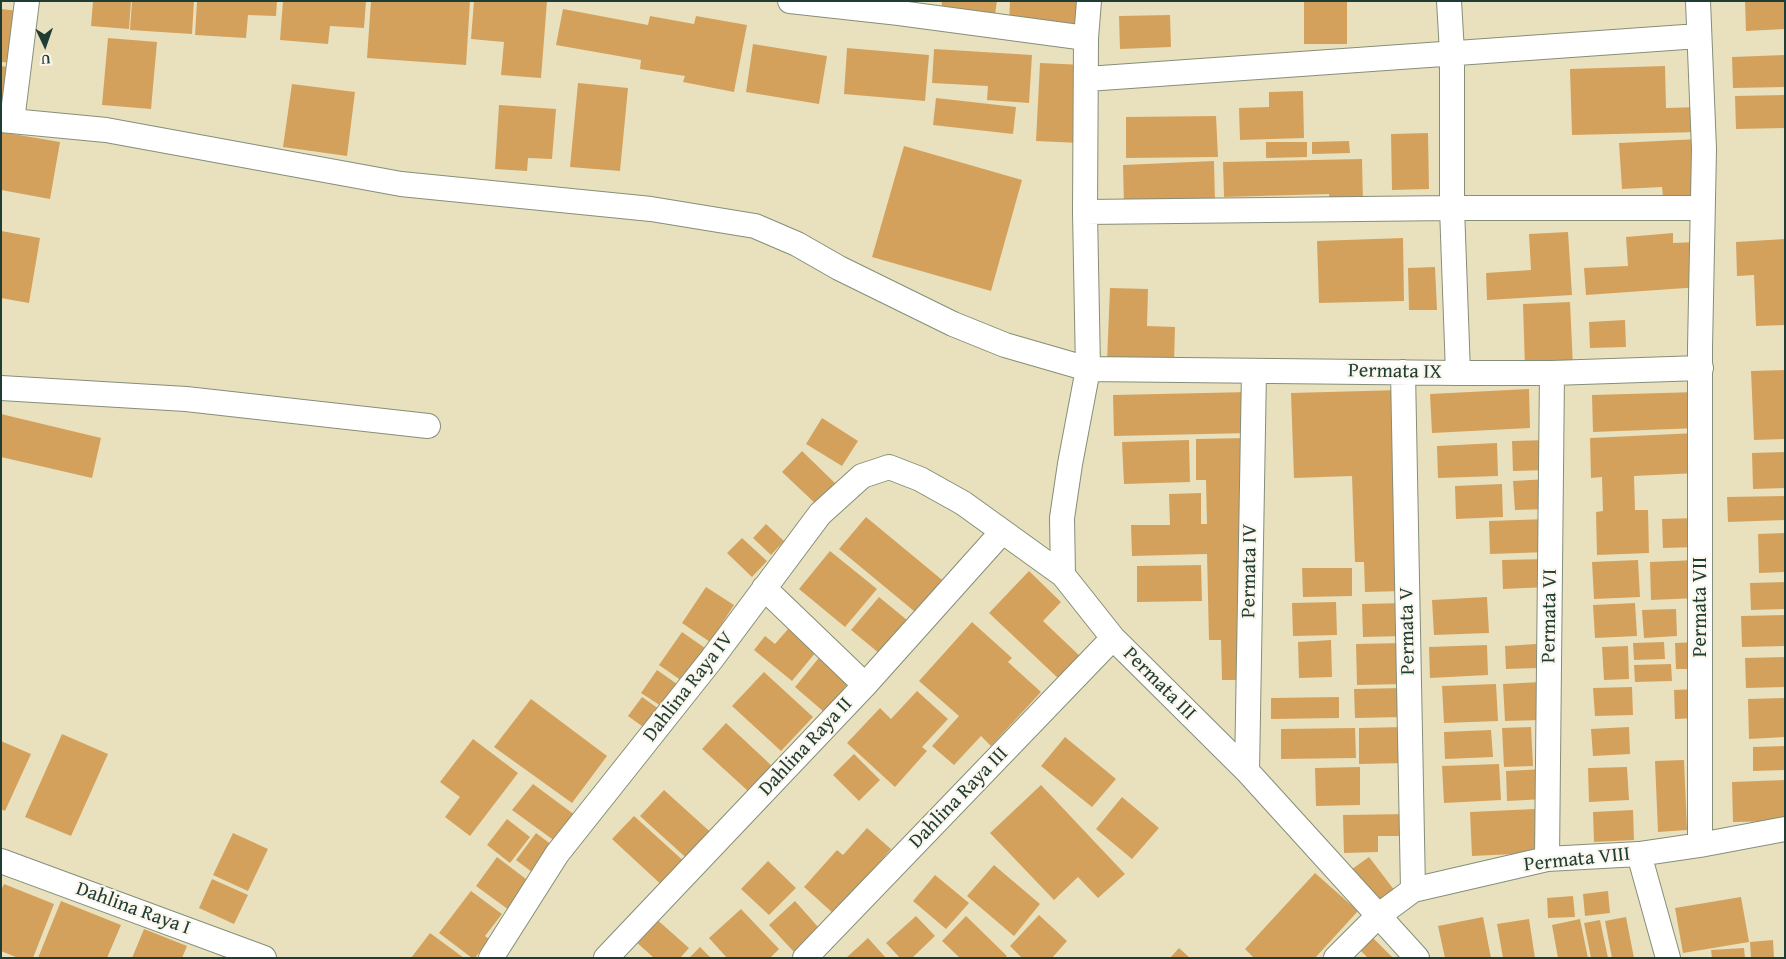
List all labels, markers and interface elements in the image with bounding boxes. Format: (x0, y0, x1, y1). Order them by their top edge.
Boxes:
north arrow (20, 20, 70, 70)
text: U (41, 50, 51, 70)
street label: Permata IX (1348, 359, 1442, 385)
street label: Permata IV (1237, 524, 1263, 618)
street label: Permata VII (1689, 557, 1713, 657)
street label: Permata VI (1537, 569, 1563, 663)
street label: Permata V (1395, 587, 1421, 675)
street label: Dahlina Raya IV (639, 627, 739, 747)
street label: Permata III (1117, 642, 1201, 726)
street label: Dahlina Raya II (754, 693, 858, 801)
street label: Dahlina Raya III (904, 742, 1014, 854)
street label: Permata VIII (1523, 842, 1631, 878)
street label: Dahlina Raya I (73, 877, 193, 941)

